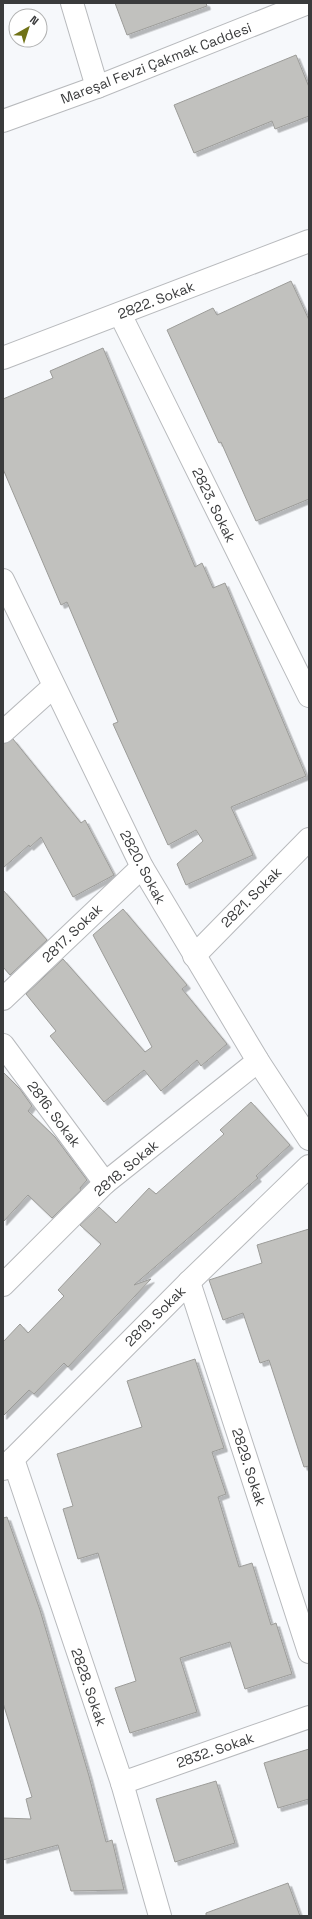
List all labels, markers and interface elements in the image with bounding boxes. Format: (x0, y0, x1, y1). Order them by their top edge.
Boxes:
north arrow (8, 8, 48, 48)
text: N (27, 12, 42, 28)
street label: Mareşal Fevzi Çakmak Caddesi (58, 18, 254, 108)
street label: 2822. Sokak (115, 277, 197, 323)
street label: 2823. Sokak (188, 465, 240, 546)
street label: 2820. Sokak (116, 827, 170, 907)
street label: 2821. Sokak (217, 863, 285, 931)
street label: 2817. Sokak (38, 900, 106, 966)
street label: 2816. Sokak (23, 1077, 85, 1151)
street label: 2818. Sokak (90, 1136, 162, 1200)
street label: 2819. Sokak (121, 1282, 189, 1350)
street label: 2829. Sokak (228, 1426, 270, 1509)
street label: 2828. Sokak (67, 1646, 111, 1729)
street label: 2832. Sokak (174, 1728, 257, 1772)

